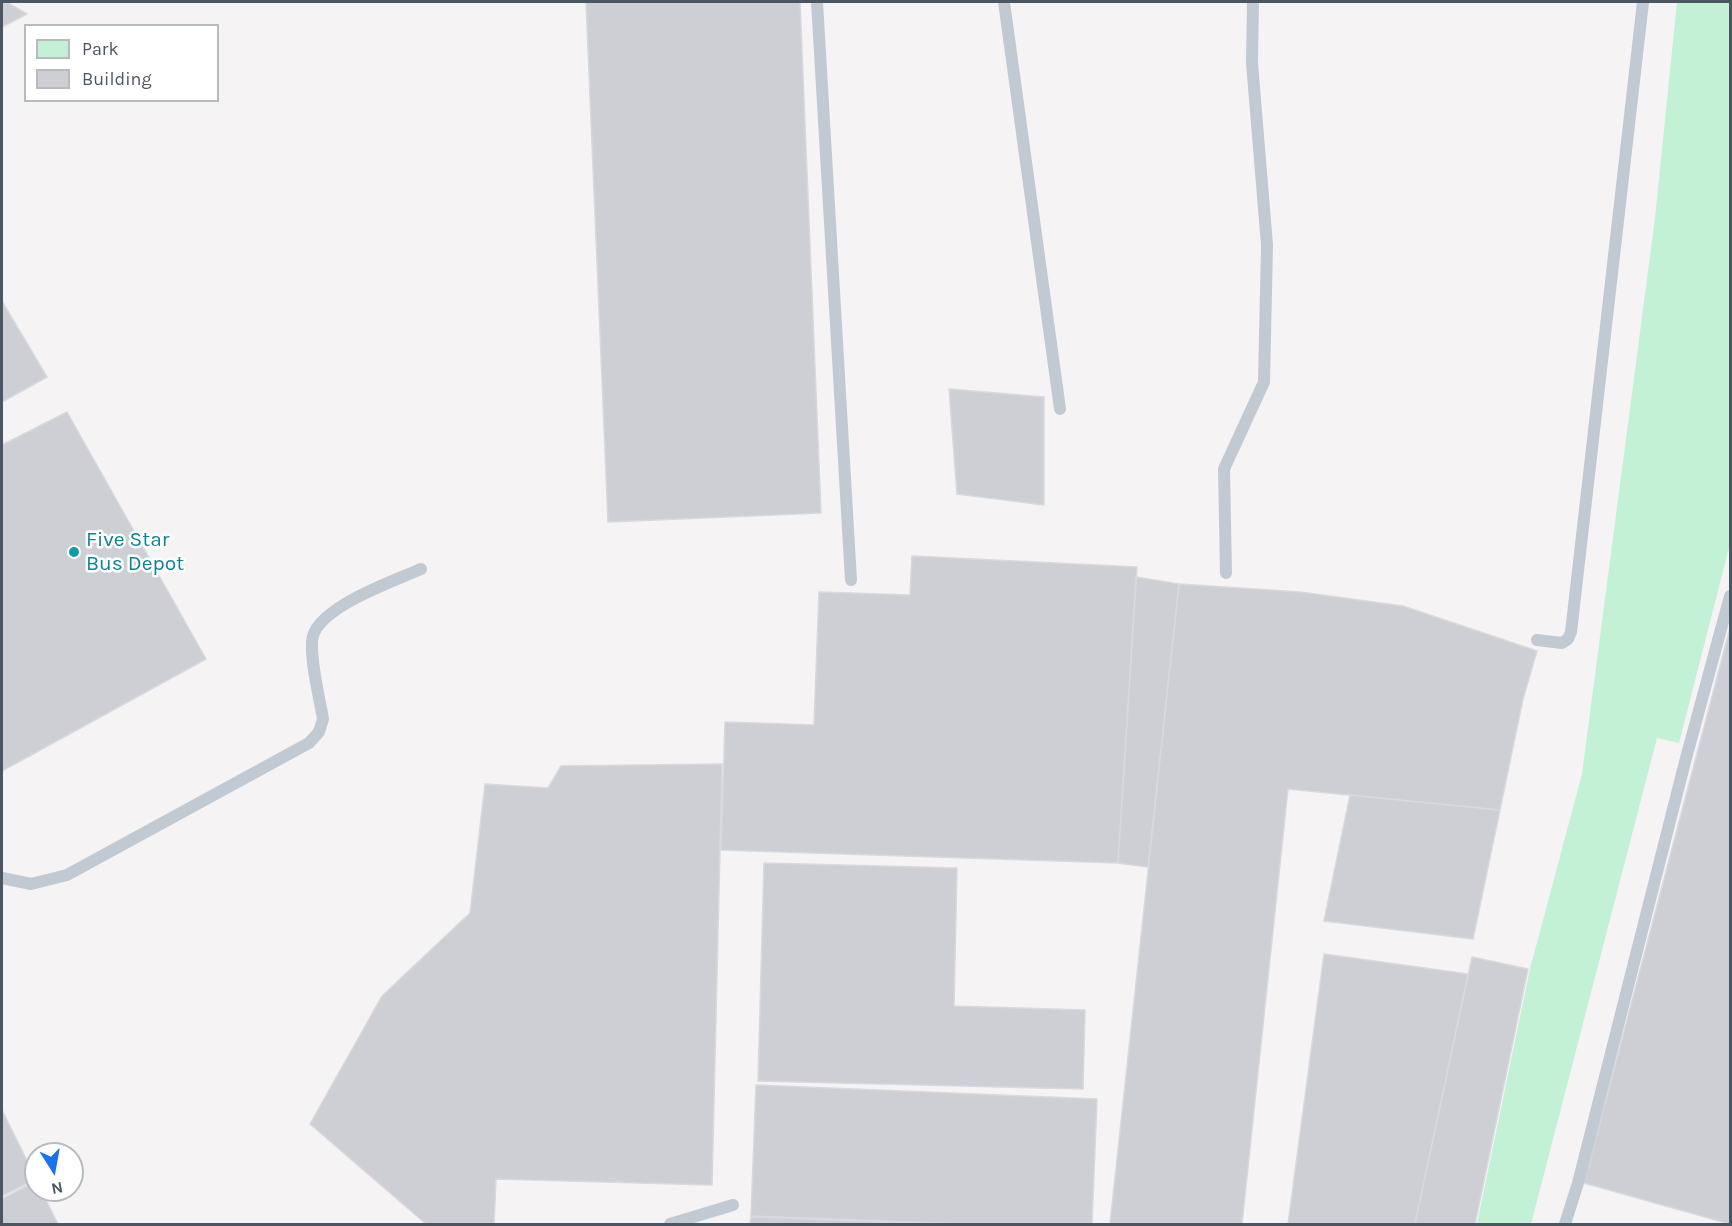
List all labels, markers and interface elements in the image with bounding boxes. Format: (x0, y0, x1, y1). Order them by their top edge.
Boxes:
legend (24, 24, 219, 102)
text: Park (82, 38, 119, 60)
text: Building (82, 68, 152, 90)
place label: Five Star Bus Depot (86, 527, 184, 577)
marker: Five Star Bus Depot (67, 545, 81, 559)
north arrow (24, 1142, 84, 1202)
text: N (50, 1178, 65, 1199)

